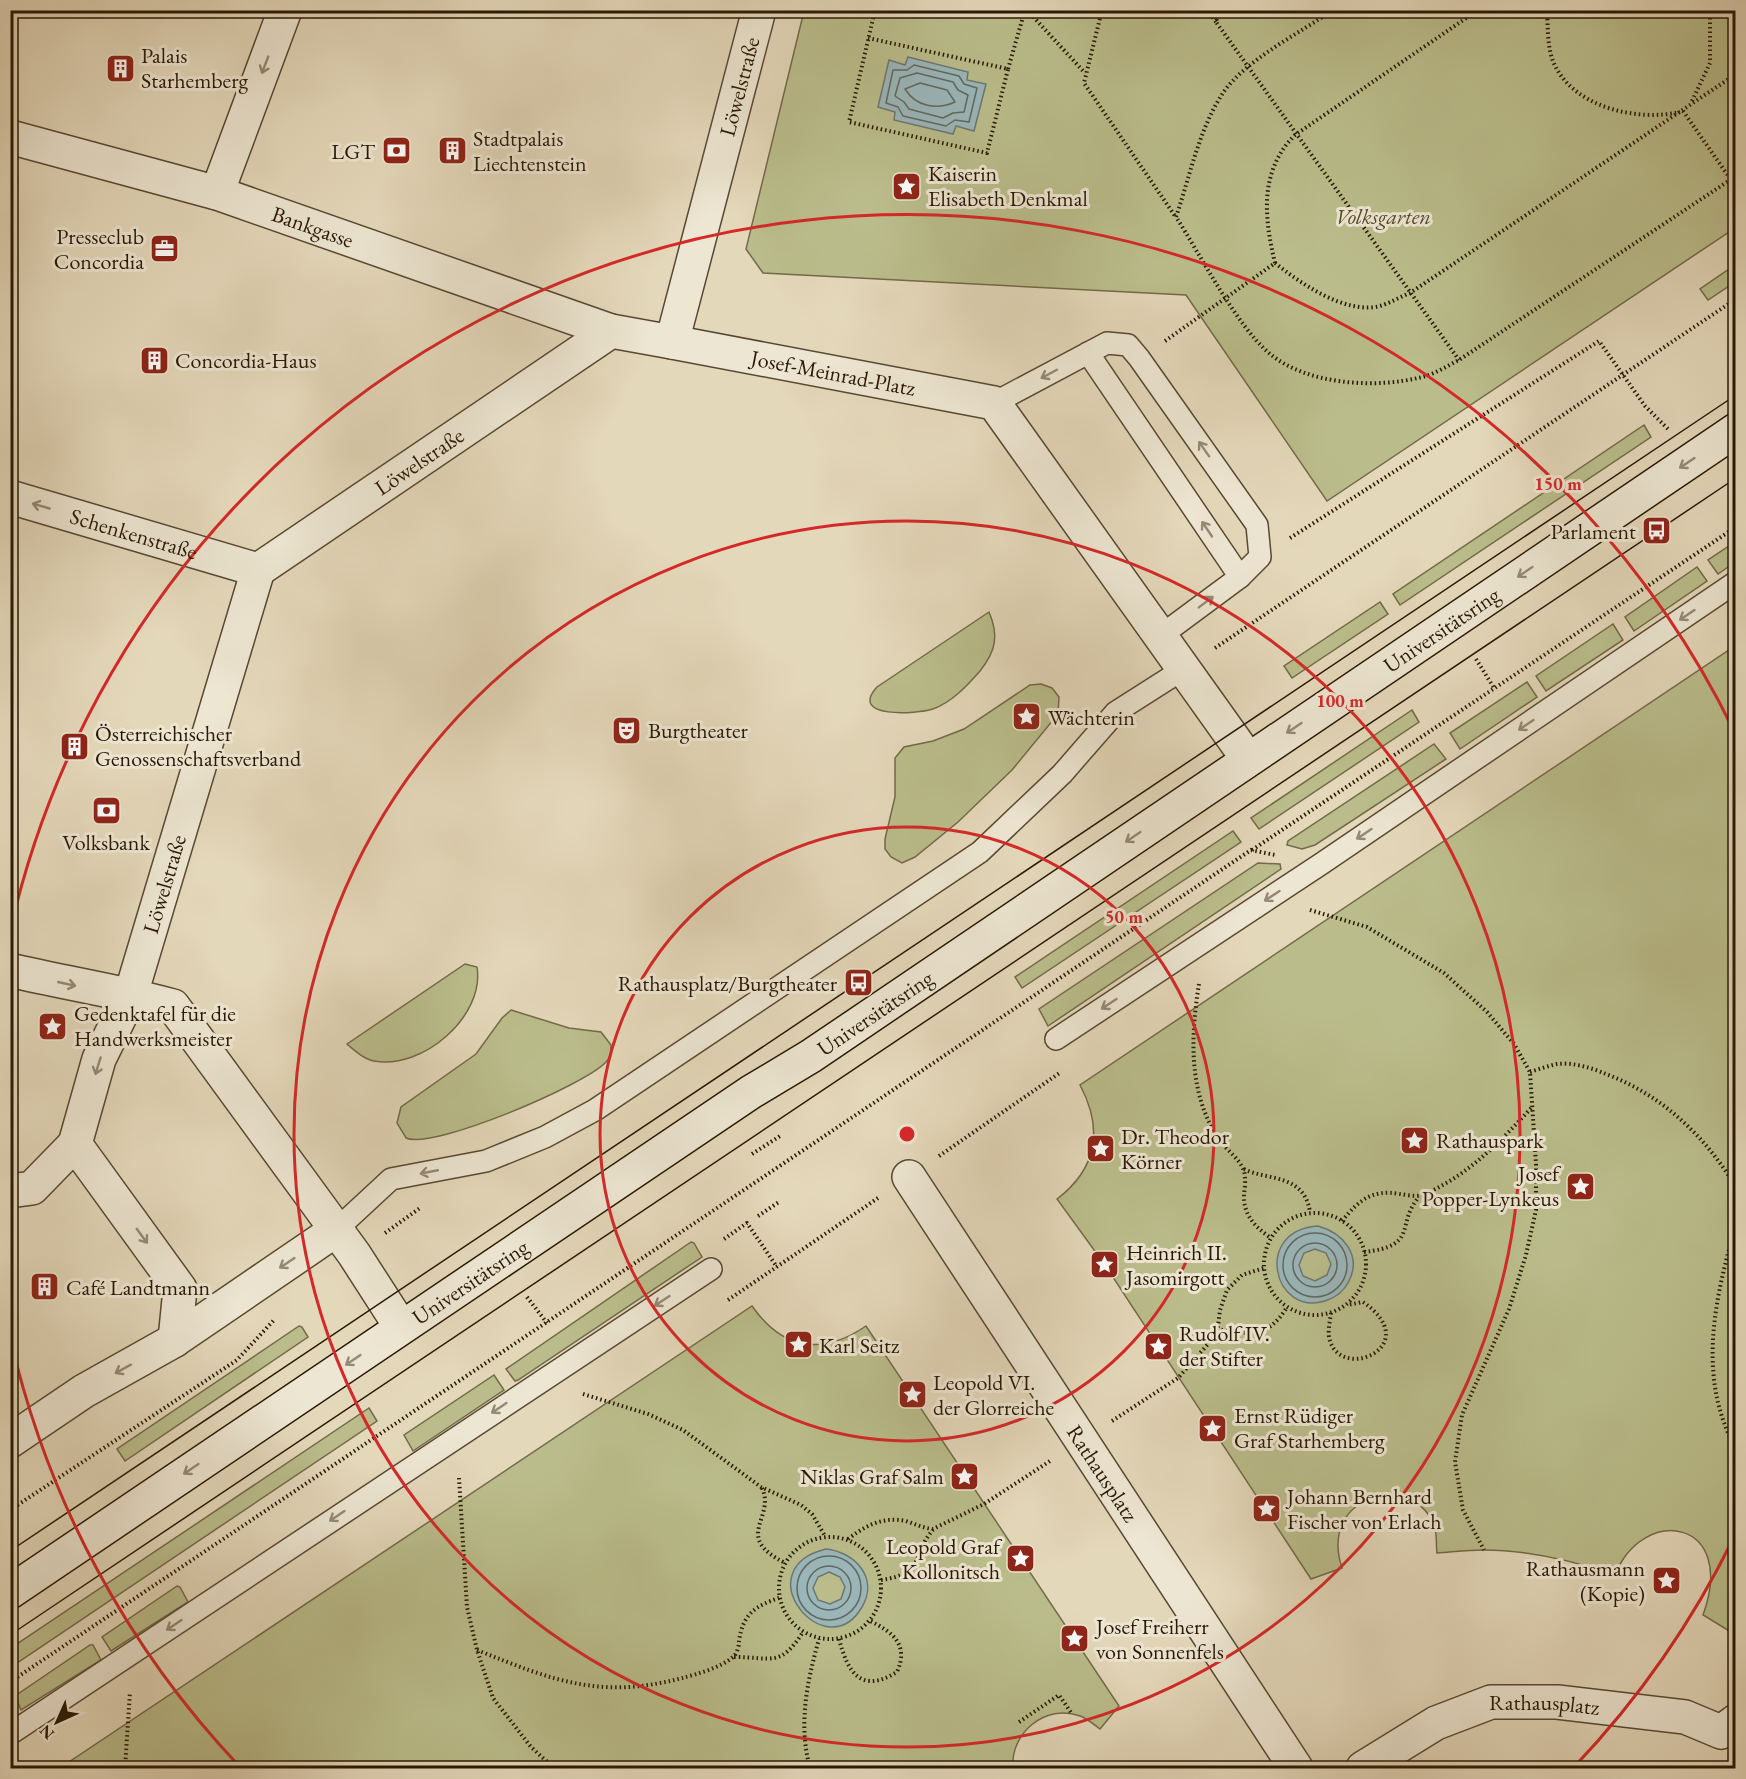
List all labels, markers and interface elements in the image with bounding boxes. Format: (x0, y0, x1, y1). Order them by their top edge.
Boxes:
street label: Löwelstraße (713, 33, 766, 140)
place label: Palais Starhemberg (141, 41, 249, 95)
building icon: Palais Starhemberg (104, 52, 136, 84)
one-way arrow (258, 55, 269, 74)
place label: Stadtpalais Liechtenstein (473, 124, 587, 178)
bank icon: LGT (380, 135, 412, 167)
building icon: Stadtpalais Liechtenstein (436, 135, 468, 167)
place label: LGT (331, 137, 375, 166)
place label: Kaiserin Elisabeth Denkmal (928, 159, 1088, 213)
place icon: Kaiserin Elisabeth Denkmal (891, 170, 923, 202)
street label: Bankgasse (268, 199, 358, 255)
park label: Volksgarten (1335, 202, 1431, 231)
place label: Presseclub Concordia (54, 222, 144, 276)
office icon: Presseclub Concordia (149, 233, 181, 265)
street label: Josef-Meinrad-Platz (746, 343, 918, 403)
building icon: Concordia-Haus (138, 344, 170, 376)
place label: Concordia-Haus (175, 346, 317, 375)
one-way arrow (1040, 369, 1058, 380)
street label: Löwelstraße (369, 421, 470, 502)
one-way arrow (1198, 442, 1210, 458)
one-way arrow (1679, 457, 1696, 469)
text: 150 m (1534, 472, 1582, 495)
one-way arrow (32, 500, 51, 511)
street label: Schenkenstraße (67, 501, 201, 566)
bus stop icon: Parlament (1641, 515, 1673, 547)
place label: Parlament (1551, 517, 1636, 546)
one-way arrow (1201, 521, 1213, 537)
one-way arrow (1518, 566, 1534, 578)
street label: Universitätsring (1378, 580, 1506, 680)
one-way arrow (1198, 596, 1214, 609)
one-way arrow (1679, 609, 1696, 621)
text: 100 m (1316, 689, 1364, 712)
place icon: Wächterin (1011, 701, 1043, 733)
place label: Wächterin (1048, 703, 1135, 732)
theatre icon: Burgtheater (611, 714, 643, 746)
place label: Burgtheater (648, 716, 749, 745)
place label: Österreichischer Genossenschaftsverband (95, 719, 302, 773)
one-way arrow (1518, 719, 1534, 731)
one-way arrow (1286, 722, 1303, 734)
building icon: Österreichischer Genossenschaftsverband (58, 730, 90, 762)
bank icon: Volksbank (90, 794, 122, 826)
place label: Volksbank (62, 828, 150, 857)
one-way arrow (1357, 828, 1373, 840)
street label: Löwelstraße (136, 831, 193, 937)
one-way arrow (1125, 831, 1141, 843)
one-way arrow (1264, 890, 1281, 902)
text: 50 m (1105, 905, 1143, 928)
street label: Universitätsring (811, 963, 939, 1063)
bus stop icon: Rathausplatz/Burgtheater (842, 967, 874, 999)
place label: Rathausplatz/Burgtheater (618, 969, 838, 998)
one-way arrow (58, 978, 77, 990)
one-way arrow (1101, 998, 1118, 1010)
place label: Gedenktafel für die Handwerksmeister (74, 999, 236, 1053)
place icon: Gedenktafel für die Handwerksmeister (37, 1010, 69, 1042)
one-way arrow (92, 1056, 103, 1075)
place label: Dr. Theodor Körner (1121, 1122, 1230, 1176)
centre of rings (897, 1124, 917, 1144)
place icon: Rathauspark (1399, 1124, 1431, 1156)
place label: Rathauspark (1436, 1126, 1544, 1155)
place icon: Dr. Theodor Körner (1084, 1133, 1116, 1165)
place label: Josef Popper-Lynkeus (1422, 1159, 1562, 1213)
one-way arrow (420, 1167, 439, 1178)
place icon: Josef Popper-Lynkeus (1564, 1170, 1596, 1202)
one-way arrow (136, 1228, 148, 1244)
street label: Universitätsring (406, 1232, 535, 1332)
place label: Heinrich II. Jasomirgott (1124, 1238, 1227, 1292)
place icon: Heinrich II. Jasomirgott (1089, 1249, 1121, 1281)
one-way arrow (280, 1257, 296, 1269)
building icon: Café Landtmann (29, 1271, 61, 1303)
place label: Café Landtmann (66, 1273, 211, 1302)
one-way arrow (654, 1295, 671, 1307)
place label: Rudolf IV. der Stifter (1179, 1319, 1270, 1373)
place icon: Karl Seitz (782, 1329, 814, 1361)
place icon: Rudolf IV. der Stifter (1142, 1330, 1174, 1362)
place label: Karl Seitz (819, 1331, 900, 1360)
one-way arrow (345, 1354, 362, 1366)
one-way arrow (115, 1364, 133, 1375)
place label: Leopold VI. der Glorreiche (933, 1368, 1055, 1422)
place icon: Leopold VI. der Glorreiche (896, 1379, 928, 1411)
place label: Ernst Rüdiger Graf Starhemberg (1234, 1401, 1385, 1455)
one-way arrow (491, 1402, 507, 1414)
place icon: Ernst Rüdiger Graf Starhemberg (1197, 1412, 1229, 1444)
street label: Rathausplatz (1060, 1419, 1145, 1528)
place icon: Niklas Graf Salm (949, 1460, 981, 1492)
place label: Niklas Graf Salm (800, 1462, 944, 1491)
one-way arrow (184, 1463, 200, 1475)
place label: Johann Bernhard Fischer von Erlach (1285, 1482, 1441, 1536)
place icon: Johann Bernhard Fischer von Erlach (1250, 1493, 1282, 1525)
one-way arrow (329, 1510, 345, 1522)
place label: Leopold Graf Kollonitsch (886, 1532, 1003, 1586)
place icon: Leopold Graf Kollonitsch (1005, 1543, 1037, 1575)
place label: Rathausmann (Kopie) (1526, 1554, 1645, 1608)
place icon: Rathausmann (Kopie) (1650, 1565, 1682, 1597)
place label: Josef Freiherr von Sonnenfels (1094, 1612, 1224, 1666)
one-way arrow (166, 1618, 183, 1631)
place icon: Josef Freiherr von Sonnenfels (1059, 1623, 1091, 1655)
street label: Rathausplatz (1489, 1688, 1602, 1722)
north arrow (27, 1692, 87, 1752)
text: N (35, 1720, 59, 1744)

